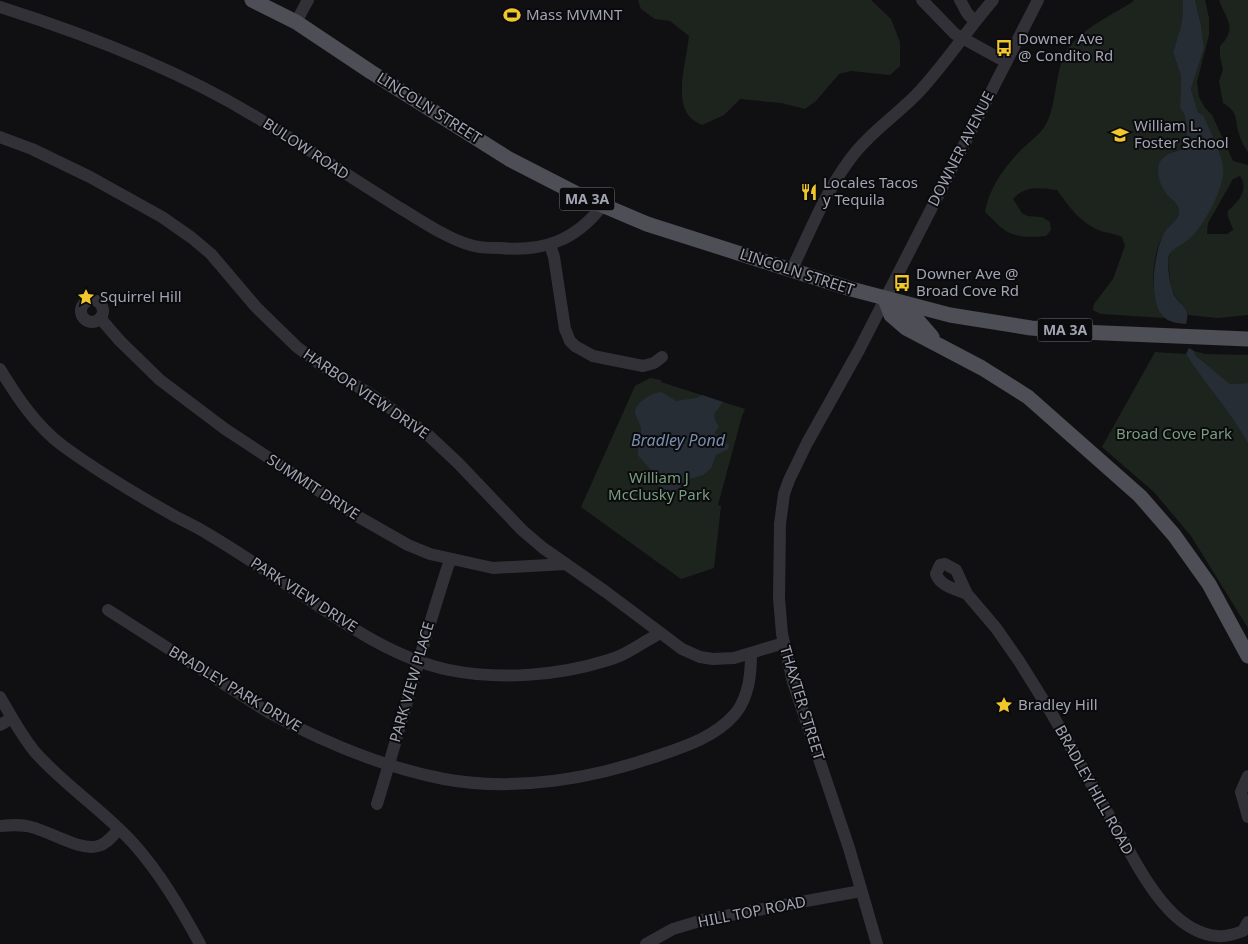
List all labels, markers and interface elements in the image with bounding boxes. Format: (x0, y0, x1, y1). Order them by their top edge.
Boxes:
place label: Mass MVMNT (526, 4, 623, 24)
sports icon: Mass MVMNT (502, 5, 522, 25)
place label: Downer Ave @ Condito Rd (1018, 28, 1113, 65)
bus stop icon: Downer Ave @ Condito Rd (994, 38, 1014, 58)
street label: LINCOLN STREET (374, 67, 486, 148)
street label: DOWNER AVENUE (922, 88, 998, 209)
street label: BULOW ROAD (260, 113, 354, 184)
place label: William L. Foster School (1134, 115, 1229, 152)
school or university icon: William L. Foster School (1110, 125, 1130, 145)
place label: Locales Tacos y Tequila (823, 172, 918, 209)
restaurant icon: Locales Tacos y Tequila (799, 182, 819, 202)
road number: MA 3A (560, 188, 614, 210)
street label: LINCOLN STREET (737, 243, 858, 299)
place label: Downer Ave @ Broad Cove Rd (916, 263, 1019, 300)
bus stop icon: Downer Ave @ Broad Cove Rd (892, 273, 912, 293)
place label: Squirrel Hill (100, 286, 182, 306)
place icon: Squirrel Hill (76, 287, 96, 307)
road number: MA 3A (1038, 318, 1092, 342)
street label: HARBOR VIEW DRIVE (300, 344, 433, 443)
park label: Broad Cove Park (1116, 423, 1232, 443)
water label: Bradley Pond (631, 429, 726, 451)
street label: SUMMIT DRIVE (263, 449, 364, 524)
park label: William J McClusky Park (608, 467, 710, 504)
street label: PARK VIEW DRIVE (247, 552, 362, 636)
street label: PARK VIEW PLACE (384, 619, 438, 744)
street label: BRADLEY PARK DRIVE (166, 641, 306, 736)
street label: THAXTER STREET (776, 643, 830, 763)
place label: Bradley Hill (1018, 694, 1098, 714)
place icon: Bradley Hill (994, 695, 1014, 715)
street label: BRADLEY HILL ROAD (1051, 721, 1139, 858)
street label: HILL TOP ROAD (696, 891, 808, 931)

